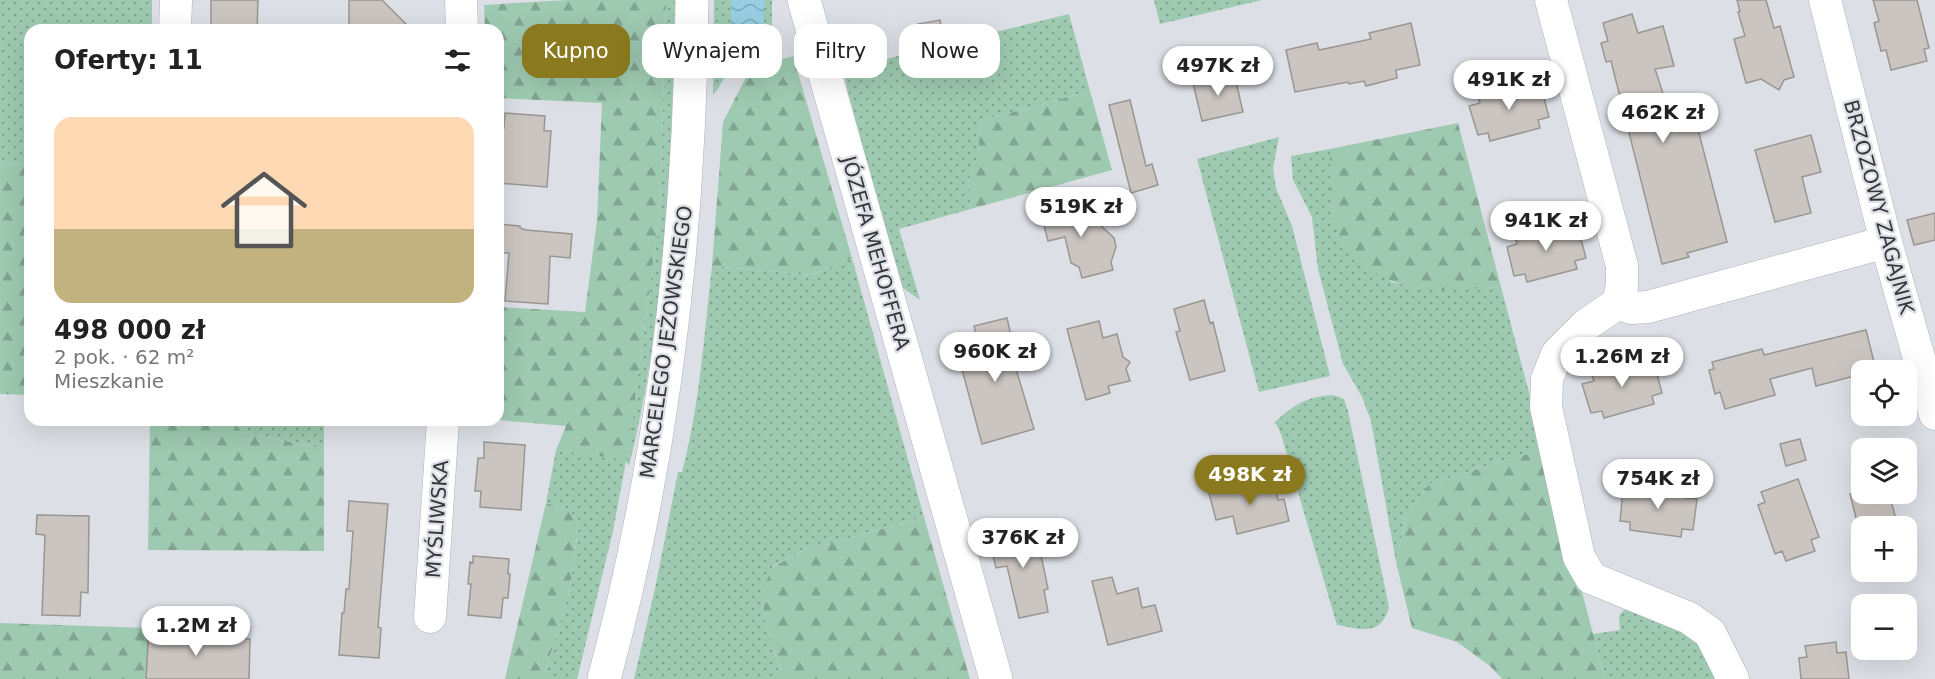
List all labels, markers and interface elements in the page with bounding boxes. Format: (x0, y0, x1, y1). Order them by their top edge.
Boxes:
chip: Kupno (522, 24, 630, 78)
chip: Wynajem (642, 24, 782, 78)
chip: Filtry (794, 24, 887, 78)
chip: Nowe (899, 24, 1000, 78)
icon: filters (441, 44, 474, 77)
text: Oferty: 11 (54, 45, 203, 75)
pin: 497K zł (1163, 46, 1273, 97)
text: 497K zł (1176, 53, 1260, 77)
pin: 491K zł (1454, 60, 1564, 111)
text: 491K zł (1467, 67, 1551, 91)
pin: 462K zł (1608, 93, 1718, 144)
street label: BRZOZOWY ZAGAJNIK (1839, 97, 1919, 318)
text: 462K zł (1621, 100, 1705, 124)
street label: JÓZEFA MEHOFFERA (836, 151, 915, 353)
icon: home (210, 156, 318, 264)
pin: 519K zł (1026, 187, 1136, 238)
text: 519K zł (1039, 194, 1123, 218)
pin: 941K zł (1491, 201, 1601, 252)
street label: MARCELEGO JEŻOWSKIEGO (635, 204, 697, 480)
text: 941K zł (1504, 208, 1588, 232)
text: 498 000 zł (54, 315, 205, 345)
pin: 960K zł (940, 332, 1050, 383)
pin: 1.26M zł (1560, 337, 1684, 388)
text: 960K zł (953, 339, 1037, 363)
text: 1.26M zł (1574, 344, 1670, 368)
text: 2 pok. · 62 m² (54, 345, 194, 369)
map controls (1851, 360, 1917, 660)
button: locate (1851, 360, 1917, 426)
text: Mieszkanie (54, 369, 164, 393)
button: layers (1851, 438, 1917, 504)
pin: 498K zł (1195, 455, 1305, 506)
street label: MYŚLIWSKA (421, 459, 453, 579)
pin: 754K zł (1603, 459, 1713, 510)
text: 498K zł (1208, 462, 1292, 486)
text: 754K zł (1616, 466, 1700, 490)
button: + (1851, 516, 1917, 582)
pin: 376K zł (968, 518, 1078, 569)
text: 376K zł (981, 525, 1065, 549)
button: − (1851, 594, 1917, 660)
pin: 1.2M zł (141, 606, 251, 657)
text: 1.2M zł (155, 613, 237, 637)

